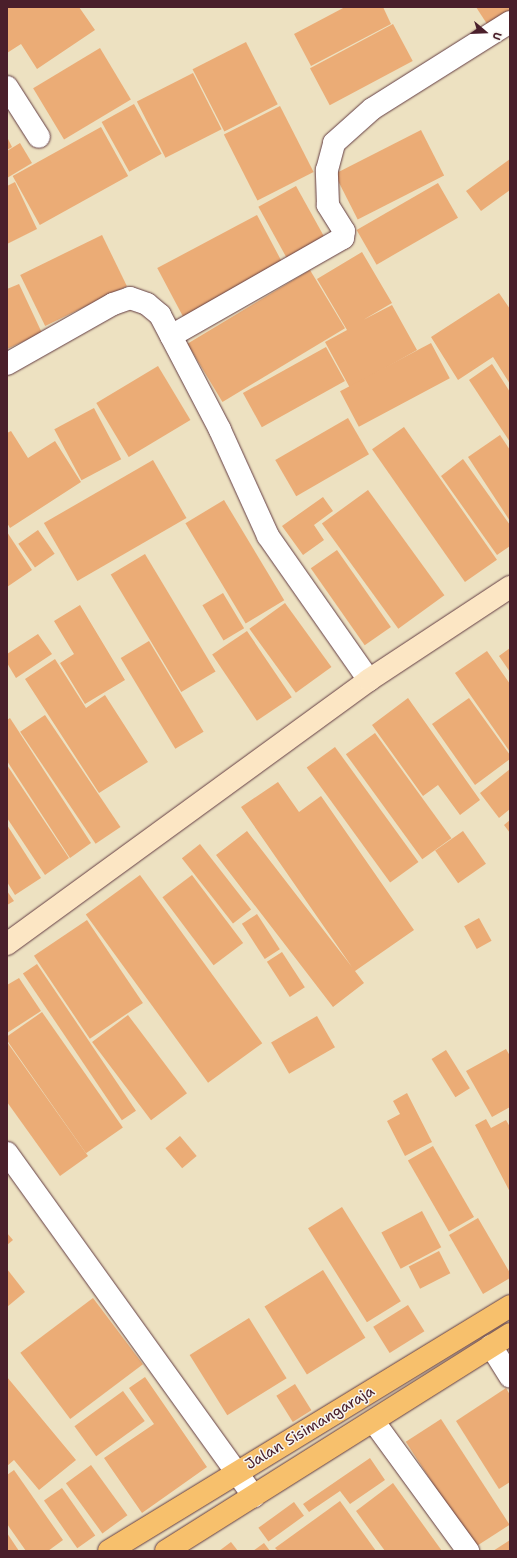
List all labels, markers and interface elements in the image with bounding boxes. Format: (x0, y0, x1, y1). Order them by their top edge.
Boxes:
north arrow (465, 12, 505, 52)
text: U (489, 30, 505, 42)
street label: Jalan Sisimangaraja (242, 1382, 378, 1474)

